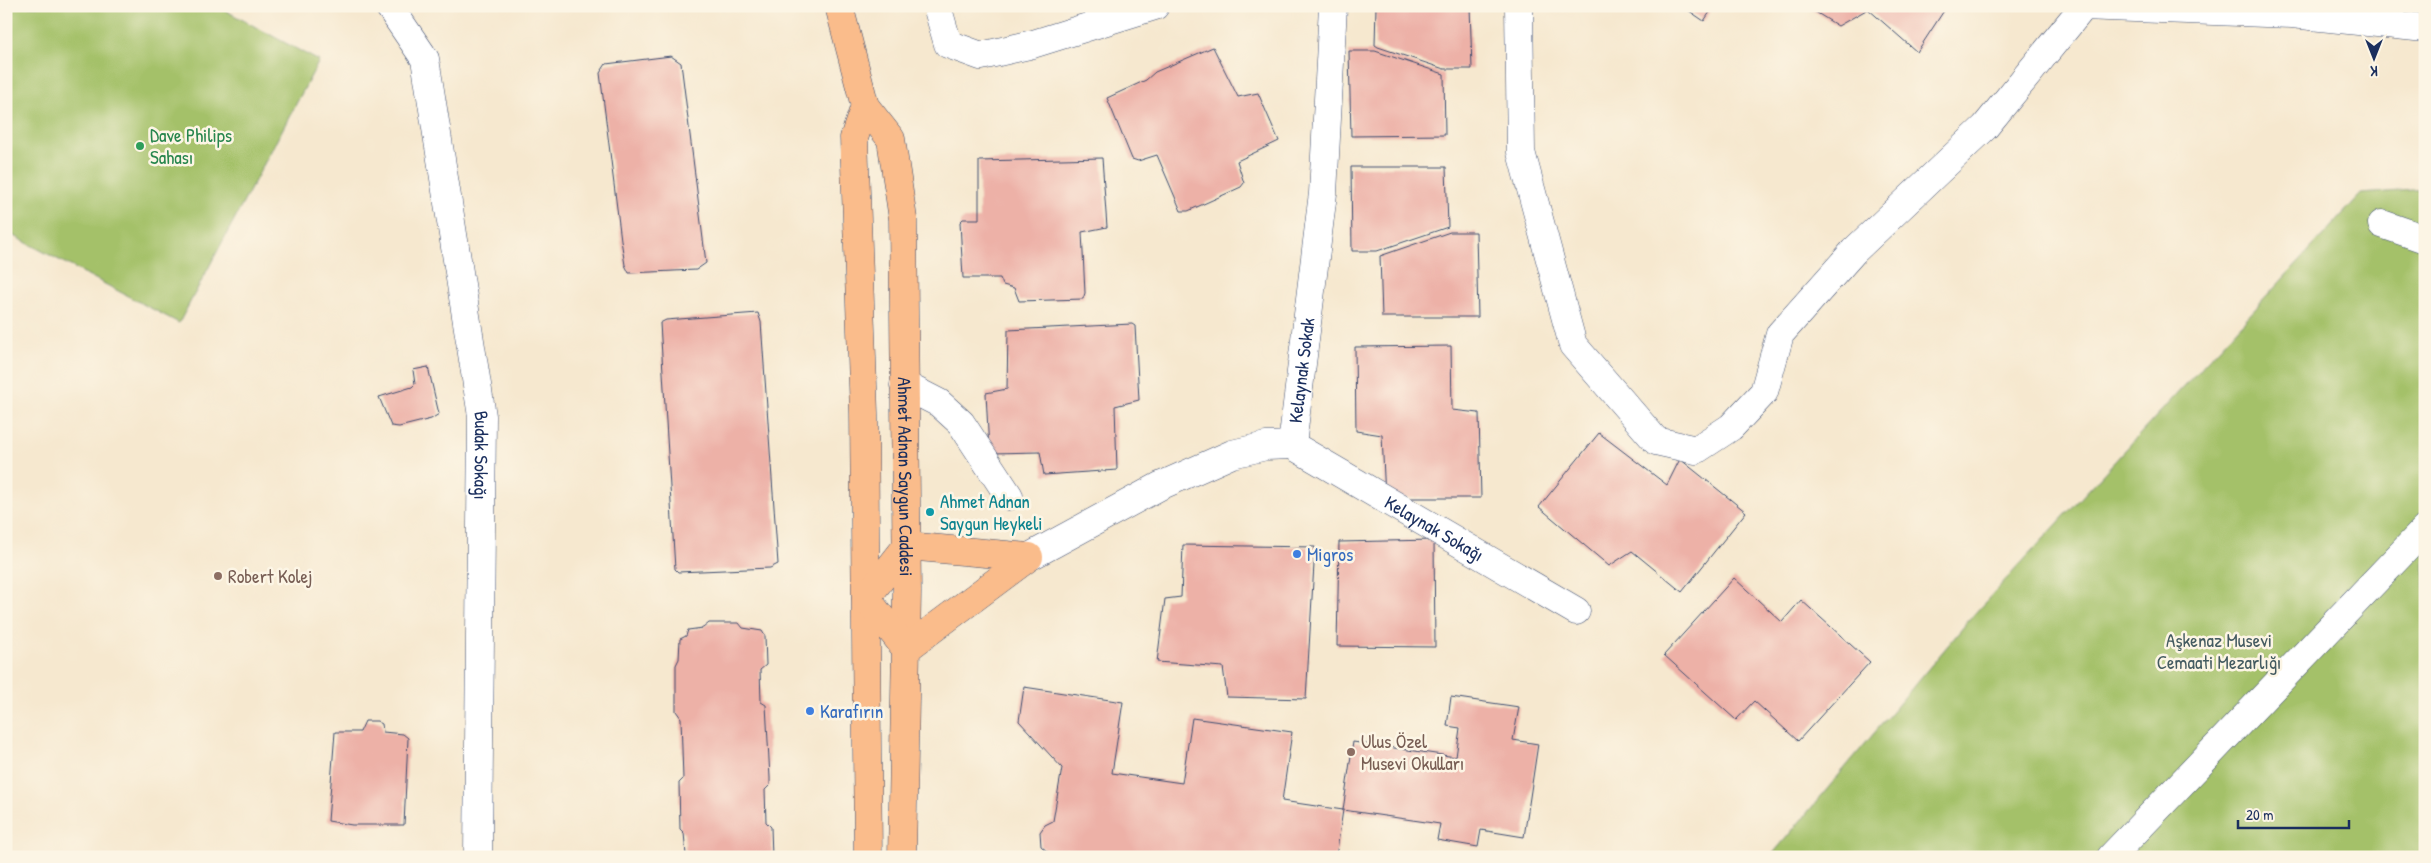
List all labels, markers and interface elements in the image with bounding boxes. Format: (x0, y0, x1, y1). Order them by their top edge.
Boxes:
north arrow (2348, 32, 2398, 82)
text: K (2370, 62, 2378, 81)
place label: Dave Philips Sahası (150, 122, 232, 170)
marker: Dave Philips Sahası (134, 140, 146, 152)
street label: Kelaynak Sokak (1282, 316, 1321, 425)
street label: Ahmet Adnan Saygun Caddesi (892, 377, 920, 577)
street label: Budak Sokağı (468, 409, 496, 500)
place label: Ahmet Adnan Saygun Heykeli (940, 488, 1042, 536)
street label: Kelaynak Sokağı (1380, 489, 1489, 567)
marker: Ahmet Adnan Saygun Heykeli (924, 506, 936, 518)
place label: Migros (1307, 541, 1353, 567)
marker: Migros (1291, 548, 1303, 560)
place label: Robert Kolej (228, 563, 313, 589)
marker: Robert Kolej (212, 570, 224, 582)
park label: Aşkenaz Musevi Cemaati Mezarlığı (2157, 627, 2281, 675)
place label: Karafırın (820, 698, 883, 724)
marker: Karafırın (804, 705, 816, 717)
place label: Ulus Özel Musevi Okulları (1361, 728, 1464, 776)
marker: Ulus Özel Musevi Okulları (1345, 746, 1357, 758)
scale bar (2238, 798, 2350, 830)
text: 20 m (2246, 804, 2273, 825)

